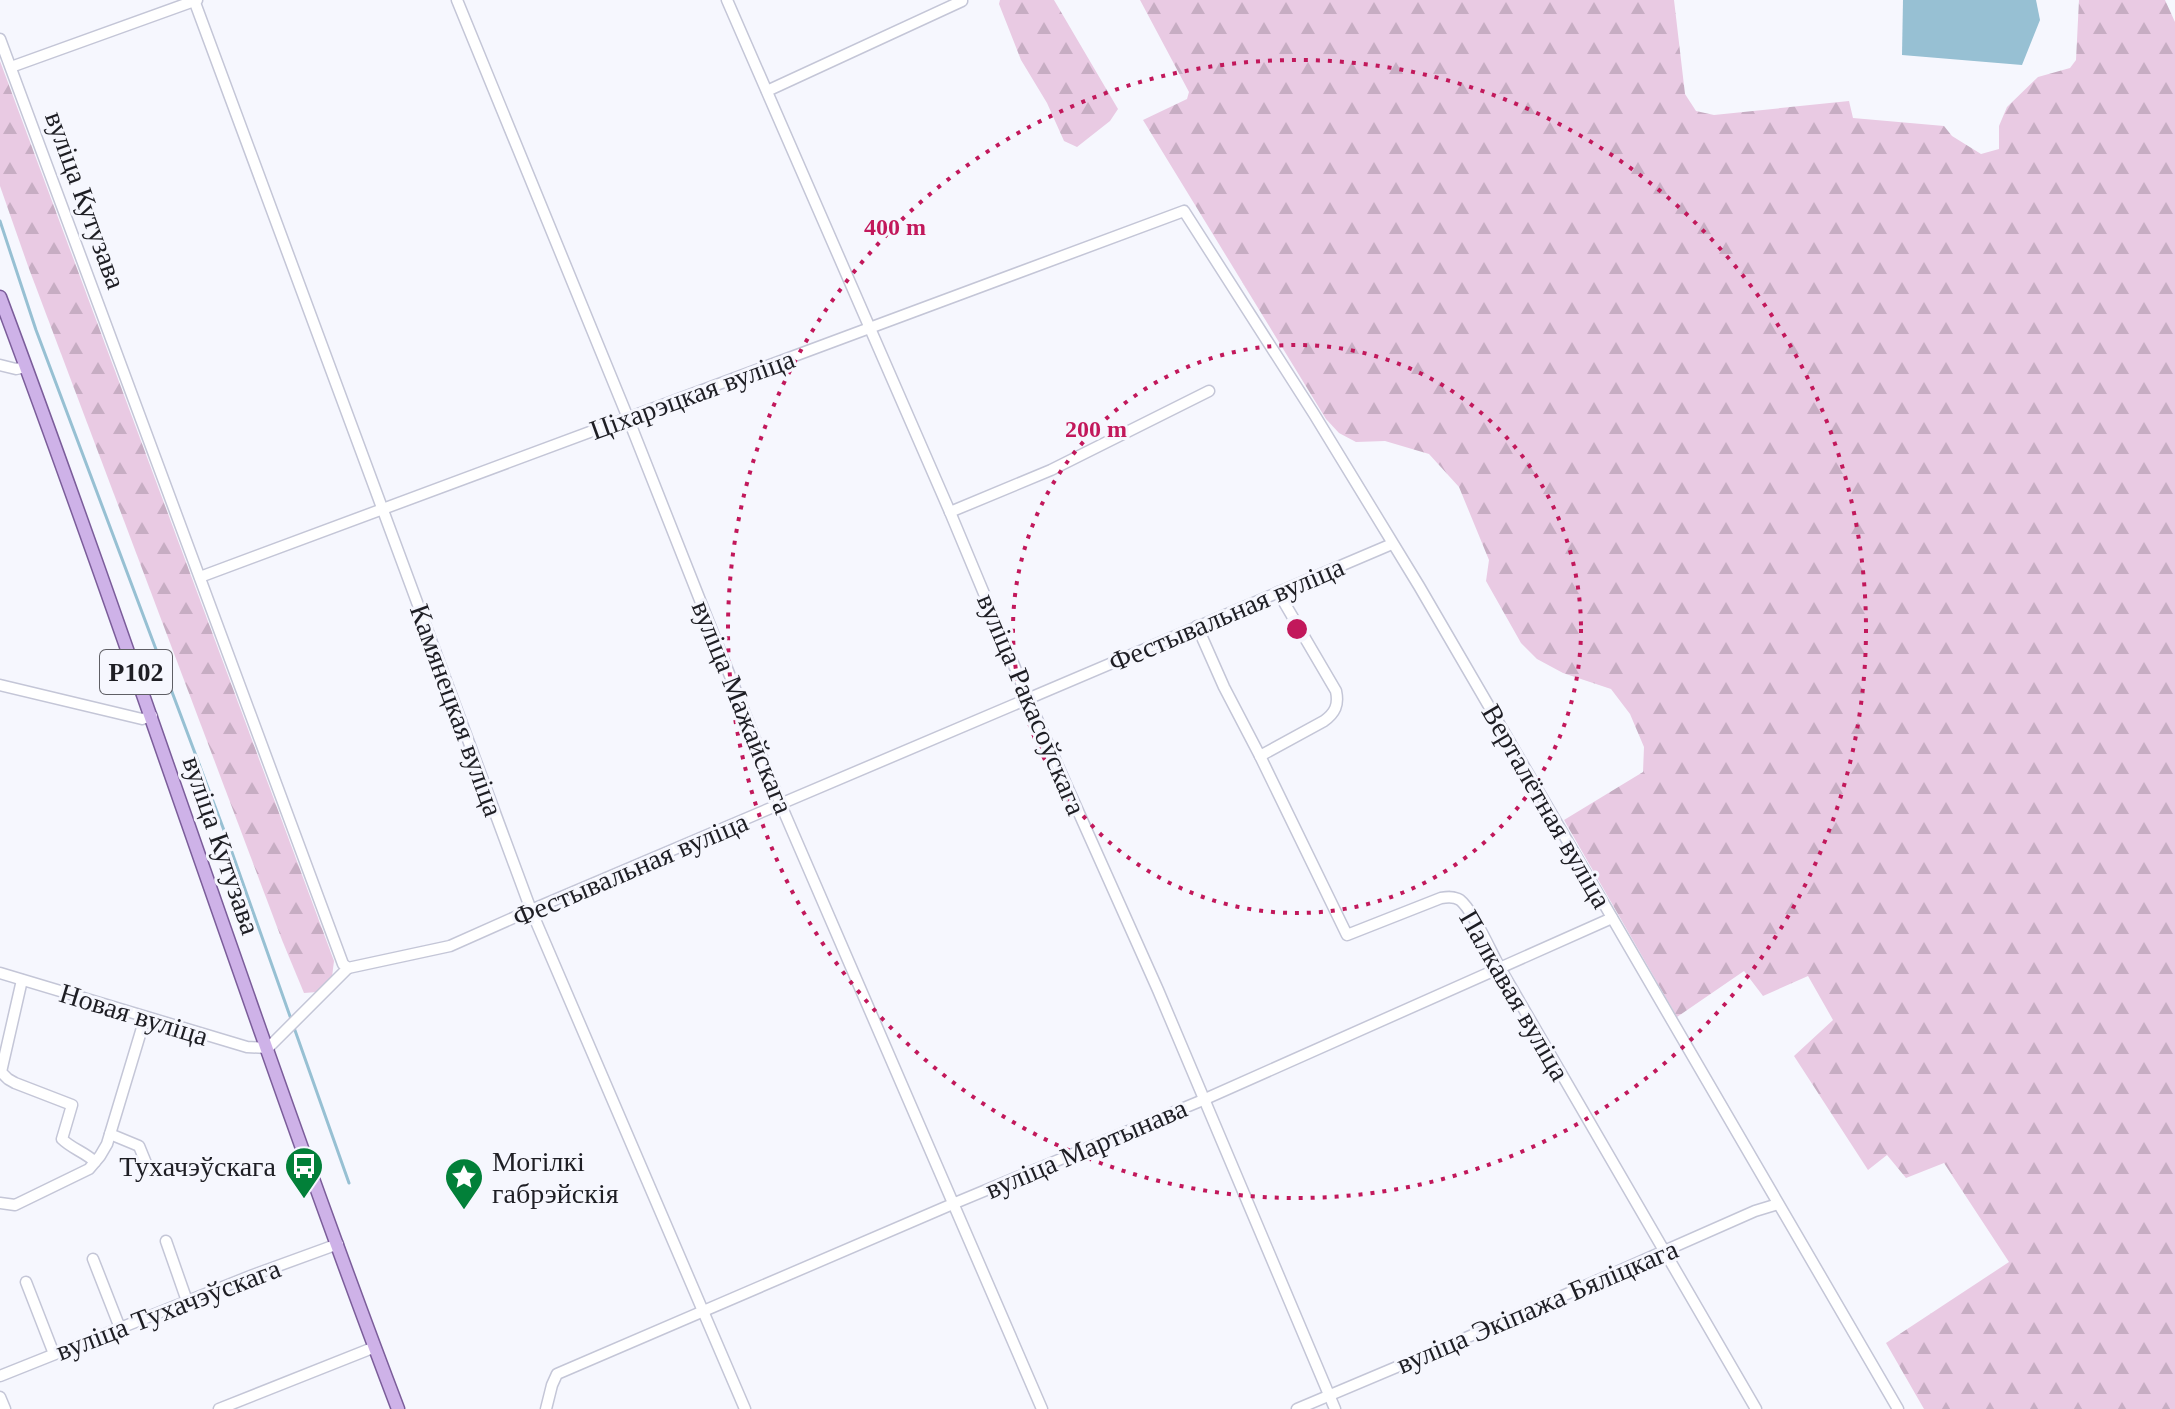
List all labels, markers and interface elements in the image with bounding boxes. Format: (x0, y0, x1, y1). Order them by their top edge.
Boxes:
street label: вуліца Кутузава (39, 107, 132, 294)
text: 400 m (864, 214, 926, 240)
street label: Ціхарэцкая вуліца (586, 343, 799, 446)
text: 200 m (1065, 416, 1127, 442)
street label: Фестывальная вуліца (1104, 551, 1349, 678)
street label: вуліца Ракасоўскага (971, 589, 1092, 820)
street label: вуліца Мажайскага (686, 596, 800, 819)
street label: Камянецкая вуліца (404, 600, 509, 821)
centre of rings (1283, 615, 1311, 643)
road number: Р102 (100, 650, 172, 694)
street label: Верталётная вуліца (1476, 699, 1618, 914)
street label: вуліца Кутузава (177, 752, 267, 939)
street label: Фестывальная вуліца (508, 806, 753, 933)
street label: Палкавая вуліца (1453, 904, 1576, 1087)
street label: Новая вуліца (56, 977, 212, 1052)
street label: вуліца Мартынава (981, 1092, 1192, 1205)
bus stop icon: Тухачэўскага (283, 1145, 325, 1200)
place label: Могілкі габрэйскія (492, 1146, 619, 1209)
place label: Тухачэўскага (119, 1151, 277, 1182)
place icon: Могілкі габрэйскія (443, 1156, 485, 1211)
street label: вуліца Экіпажа Бяліцкага (1392, 1233, 1683, 1380)
street label: вуліца Тухачэўскага (52, 1252, 285, 1367)

